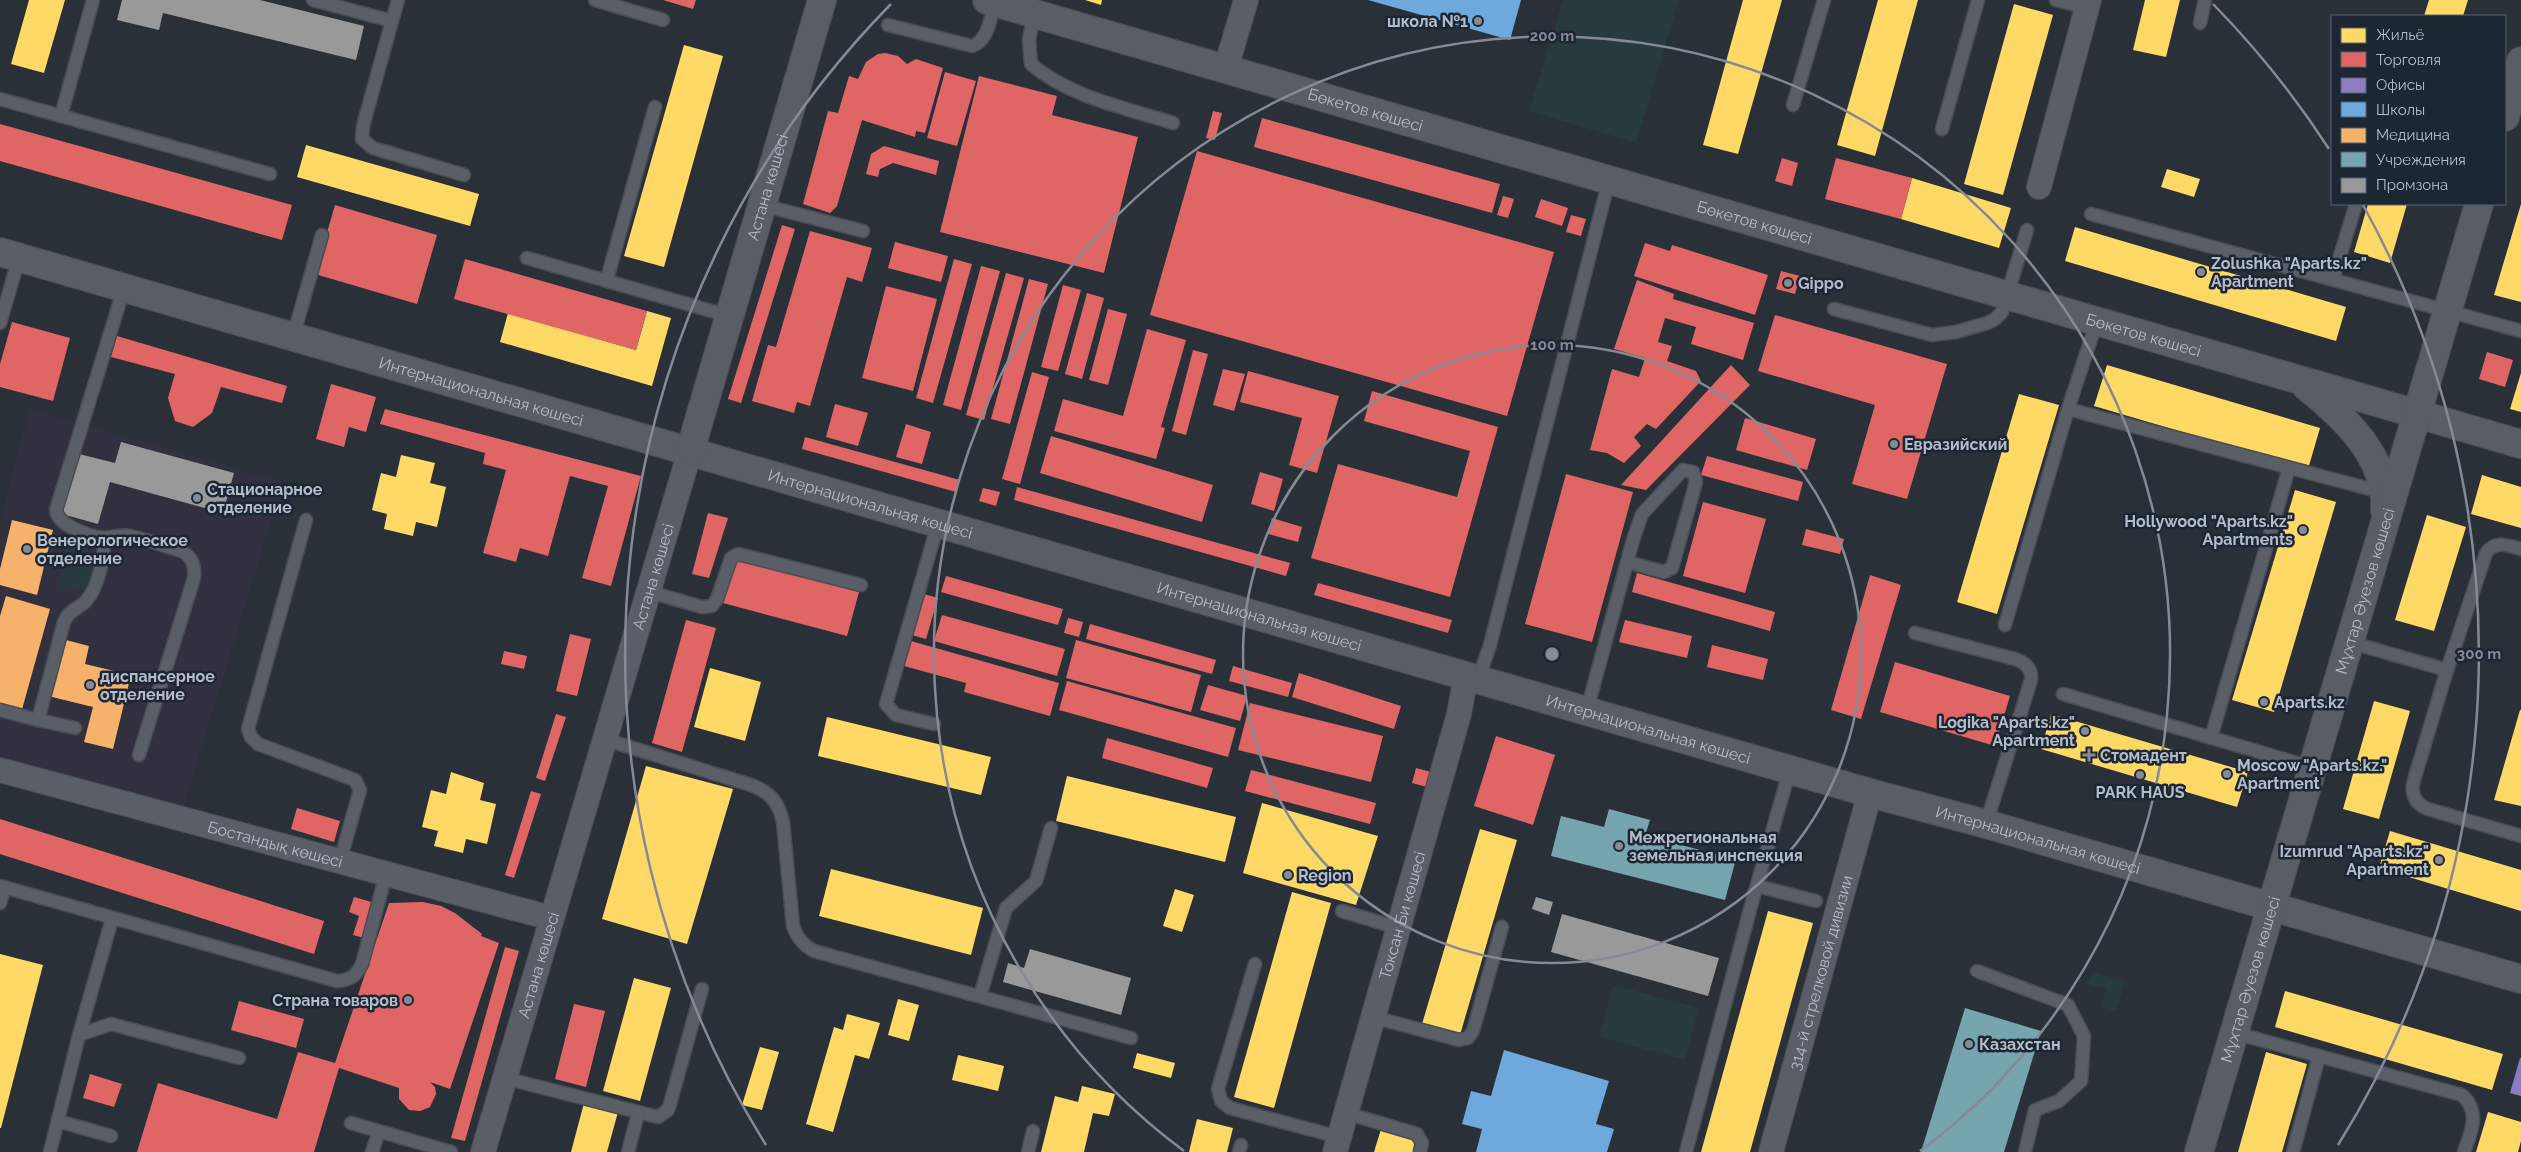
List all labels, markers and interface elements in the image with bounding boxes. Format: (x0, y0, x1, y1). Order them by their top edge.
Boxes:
place label: школа №1 (1387, 12, 1468, 31)
marker: школа №1 (1472, 15, 1484, 27)
legend (2331, 15, 2506, 205)
text: Жильё (2376, 26, 2425, 44)
text: 200 m (1530, 27, 1574, 45)
text: Торговля (2376, 51, 2441, 69)
text: Офисы (2376, 76, 2425, 94)
street label: Бөкетов көшесі (1306, 84, 1425, 135)
text: Школы (2376, 101, 2425, 119)
text: Медицина (2376, 126, 2450, 144)
street label: Астана көшесі (743, 132, 792, 242)
text: Учреждения (2376, 151, 2466, 169)
text: Промзона (2376, 176, 2448, 194)
street label: Бөкетов көшесі (1695, 196, 1814, 248)
place label: Zolushka "Aparts.kz" Apartment (2211, 254, 2367, 291)
marker: Zolushka "Aparts.kz" Apartment (2195, 266, 2207, 278)
place label: Gippo (1798, 274, 1844, 293)
marker: Gippo (1782, 277, 1794, 289)
street label: Бөкетов көшесі (2084, 309, 2203, 360)
text: 100 m (1530, 336, 1574, 354)
street label: Интернациональная көшесі (377, 353, 586, 430)
place label: Евразийский (1904, 435, 2007, 454)
marker: Евразийский (1888, 438, 1900, 450)
street label: Интернациональная көшесі (766, 465, 975, 542)
place label: Стационарное отделение (207, 480, 323, 517)
marker: Стационарное отделение (191, 492, 203, 504)
street label: Мұхтар Әуезов көшесі (2331, 506, 2398, 676)
place label: Hollywood "Aparts.kz" Apartments (2124, 512, 2293, 549)
street label: Астана көшесі (628, 521, 678, 632)
marker: Hollywood "Aparts.kz" Apartments (2297, 524, 2309, 536)
place label: Венерологическое отделение (37, 531, 188, 568)
marker: Венерологическое отделение (21, 543, 33, 555)
street label: Интернациональная көшесі (1155, 578, 1364, 655)
centre of rings (1543, 645, 1561, 663)
text: 300 m (2457, 645, 2501, 663)
place label: диспансерное отделение (100, 667, 215, 704)
marker: диспансерное отделение (84, 679, 96, 691)
street label: Интернациональная көшесі (1544, 690, 1753, 767)
place label: Aparts.kz (2274, 693, 2345, 712)
marker: Aparts.kz (2258, 696, 2270, 708)
place label: Logika "Aparts.kz" Apartment (1938, 713, 2075, 750)
marker: Logika "Aparts.kz" Apartment (2079, 725, 2091, 737)
place label: Стомадент (2100, 746, 2187, 765)
marker: Стомадент (2082, 748, 2096, 762)
place label: Moscow "Aparts.kz." Apartment (2237, 756, 2387, 793)
marker: Moscow "Aparts.kz." Apartment (2221, 768, 2233, 780)
marker: PARK HAUS (2134, 769, 2146, 781)
place label: PARK HAUS (2096, 783, 2185, 802)
street label: Интернациональная көшесі (1933, 801, 2143, 878)
street label: Бостандық көшесі (206, 817, 345, 871)
place label: Межрегиональная земельная инспекция (1629, 828, 1803, 865)
marker: Межрегиональная земельная инспекция (1613, 840, 1625, 852)
place label: Izumrud "Aparts.kz" Apartment (2280, 842, 2429, 879)
street label: Токсан Би көшесі (1375, 849, 1429, 982)
marker: Izumrud "Aparts.kz" Apartment (2433, 854, 2445, 866)
place label: Region (1298, 866, 1352, 885)
marker: Region (1282, 869, 1294, 881)
street label: 314-й стрелковой дивизии (1784, 873, 1856, 1072)
street label: Мұхтар Әуезов көшесі (2216, 894, 2284, 1065)
street label: Астана көшесі (514, 910, 563, 1020)
place label: Страна товаров (272, 991, 398, 1010)
marker: Страна товаров (402, 994, 414, 1006)
place label: Казахстан (1979, 1035, 2061, 1054)
marker: Казахстан (1963, 1038, 1975, 1050)

